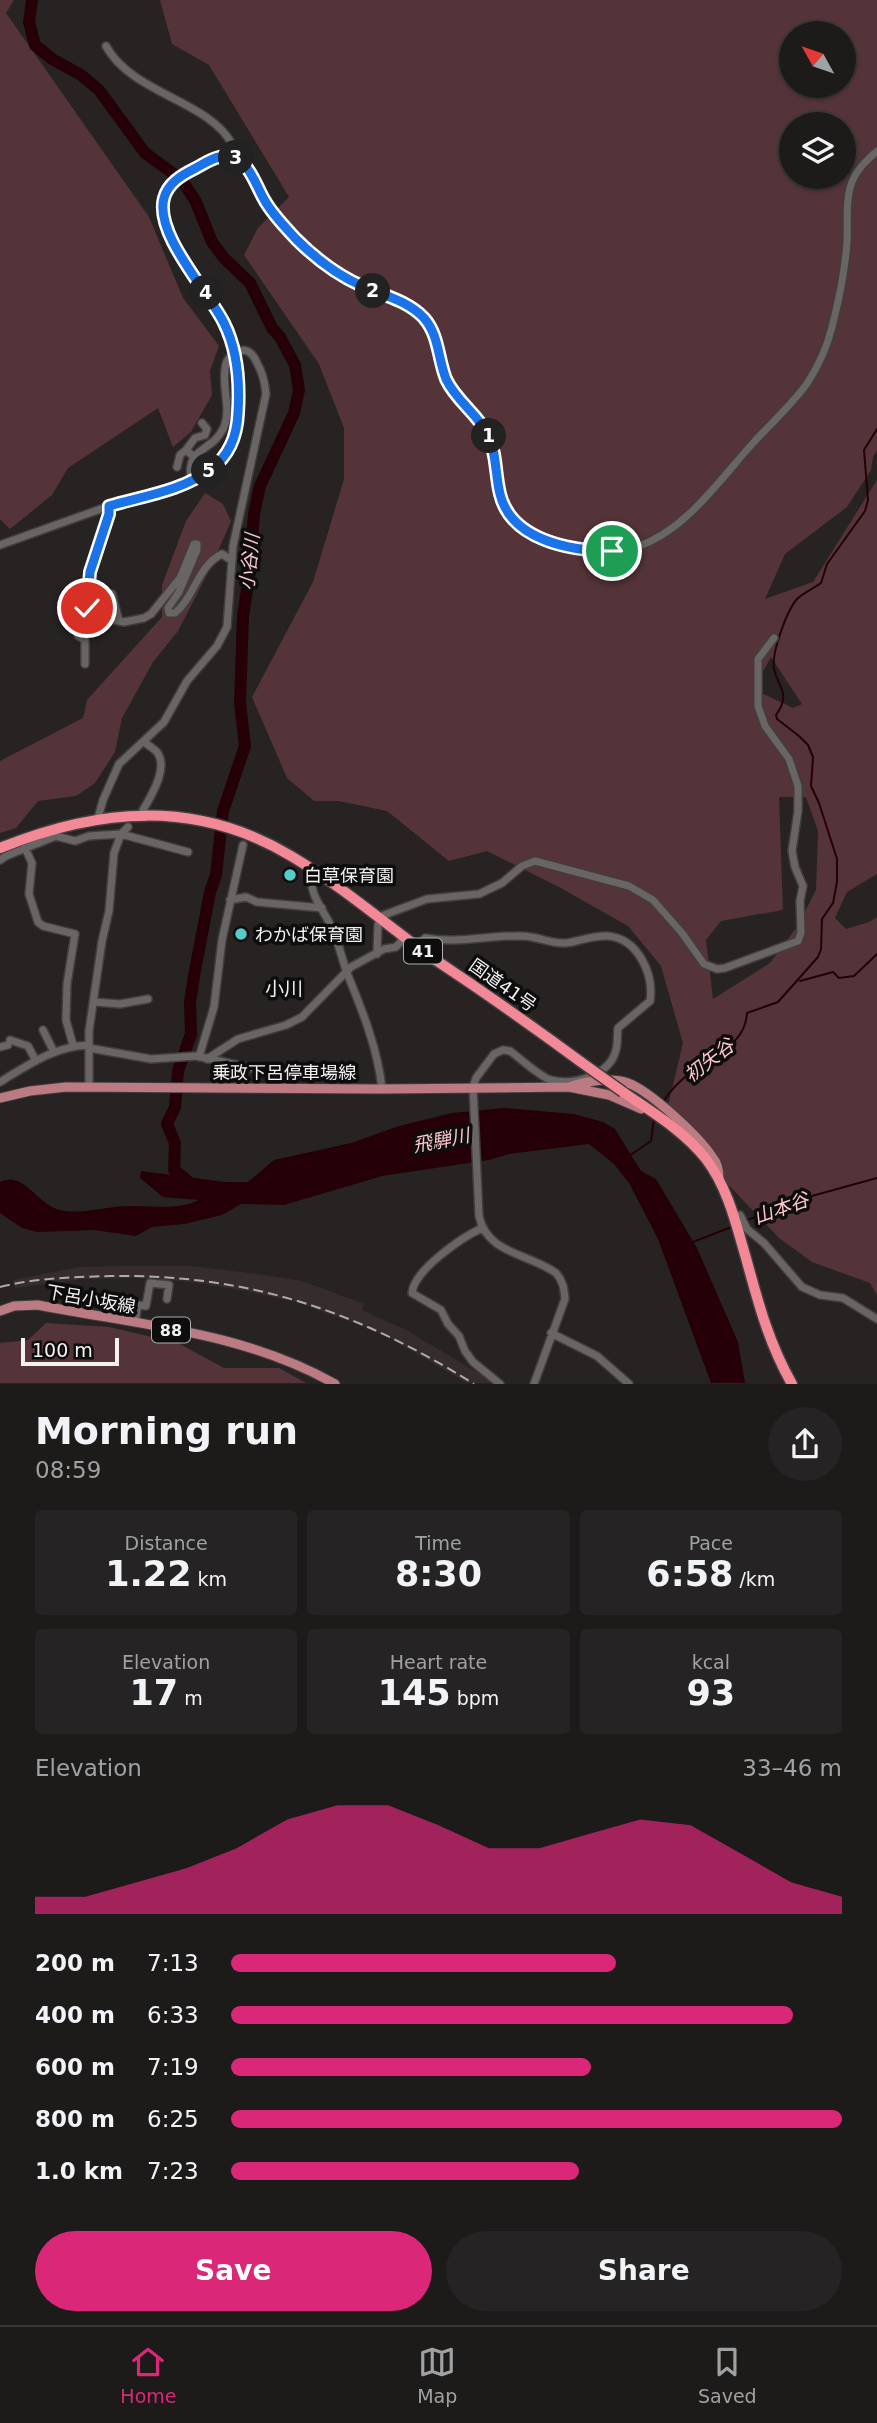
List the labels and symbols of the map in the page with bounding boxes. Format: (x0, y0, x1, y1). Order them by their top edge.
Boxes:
north arrow (779, 21, 856, 98)
pin: 3 (218, 140, 254, 176)
pin: 2 (356, 274, 390, 308)
pin: 4 (188, 276, 224, 310)
pin: 1 (472, 418, 506, 453)
pin: 5 (192, 454, 227, 489)
pin (582, 521, 642, 581)
water label: 小谷川 (235, 531, 263, 592)
pin (57, 578, 117, 638)
place label: 白草保育園 (304, 865, 394, 886)
marker: 白草保育園 (282, 867, 298, 883)
place label: わかば保育園 (255, 924, 363, 945)
marker: わかば保育園 (233, 926, 249, 942)
road number: 41 (404, 939, 442, 964)
street label: 国道41号 (465, 954, 541, 1016)
district label: 小川 (265, 977, 303, 999)
water label: 初矢谷 (680, 1033, 740, 1086)
street label: 乗政下呂停車場線 (212, 1062, 356, 1083)
water label: 飛騨川 (411, 1123, 473, 1156)
water label: 山本谷 (750, 1187, 813, 1228)
street label: 下呂小坂線 (45, 1281, 137, 1317)
road number: 88 (152, 1318, 190, 1342)
scale bar (21, 1335, 119, 1366)

